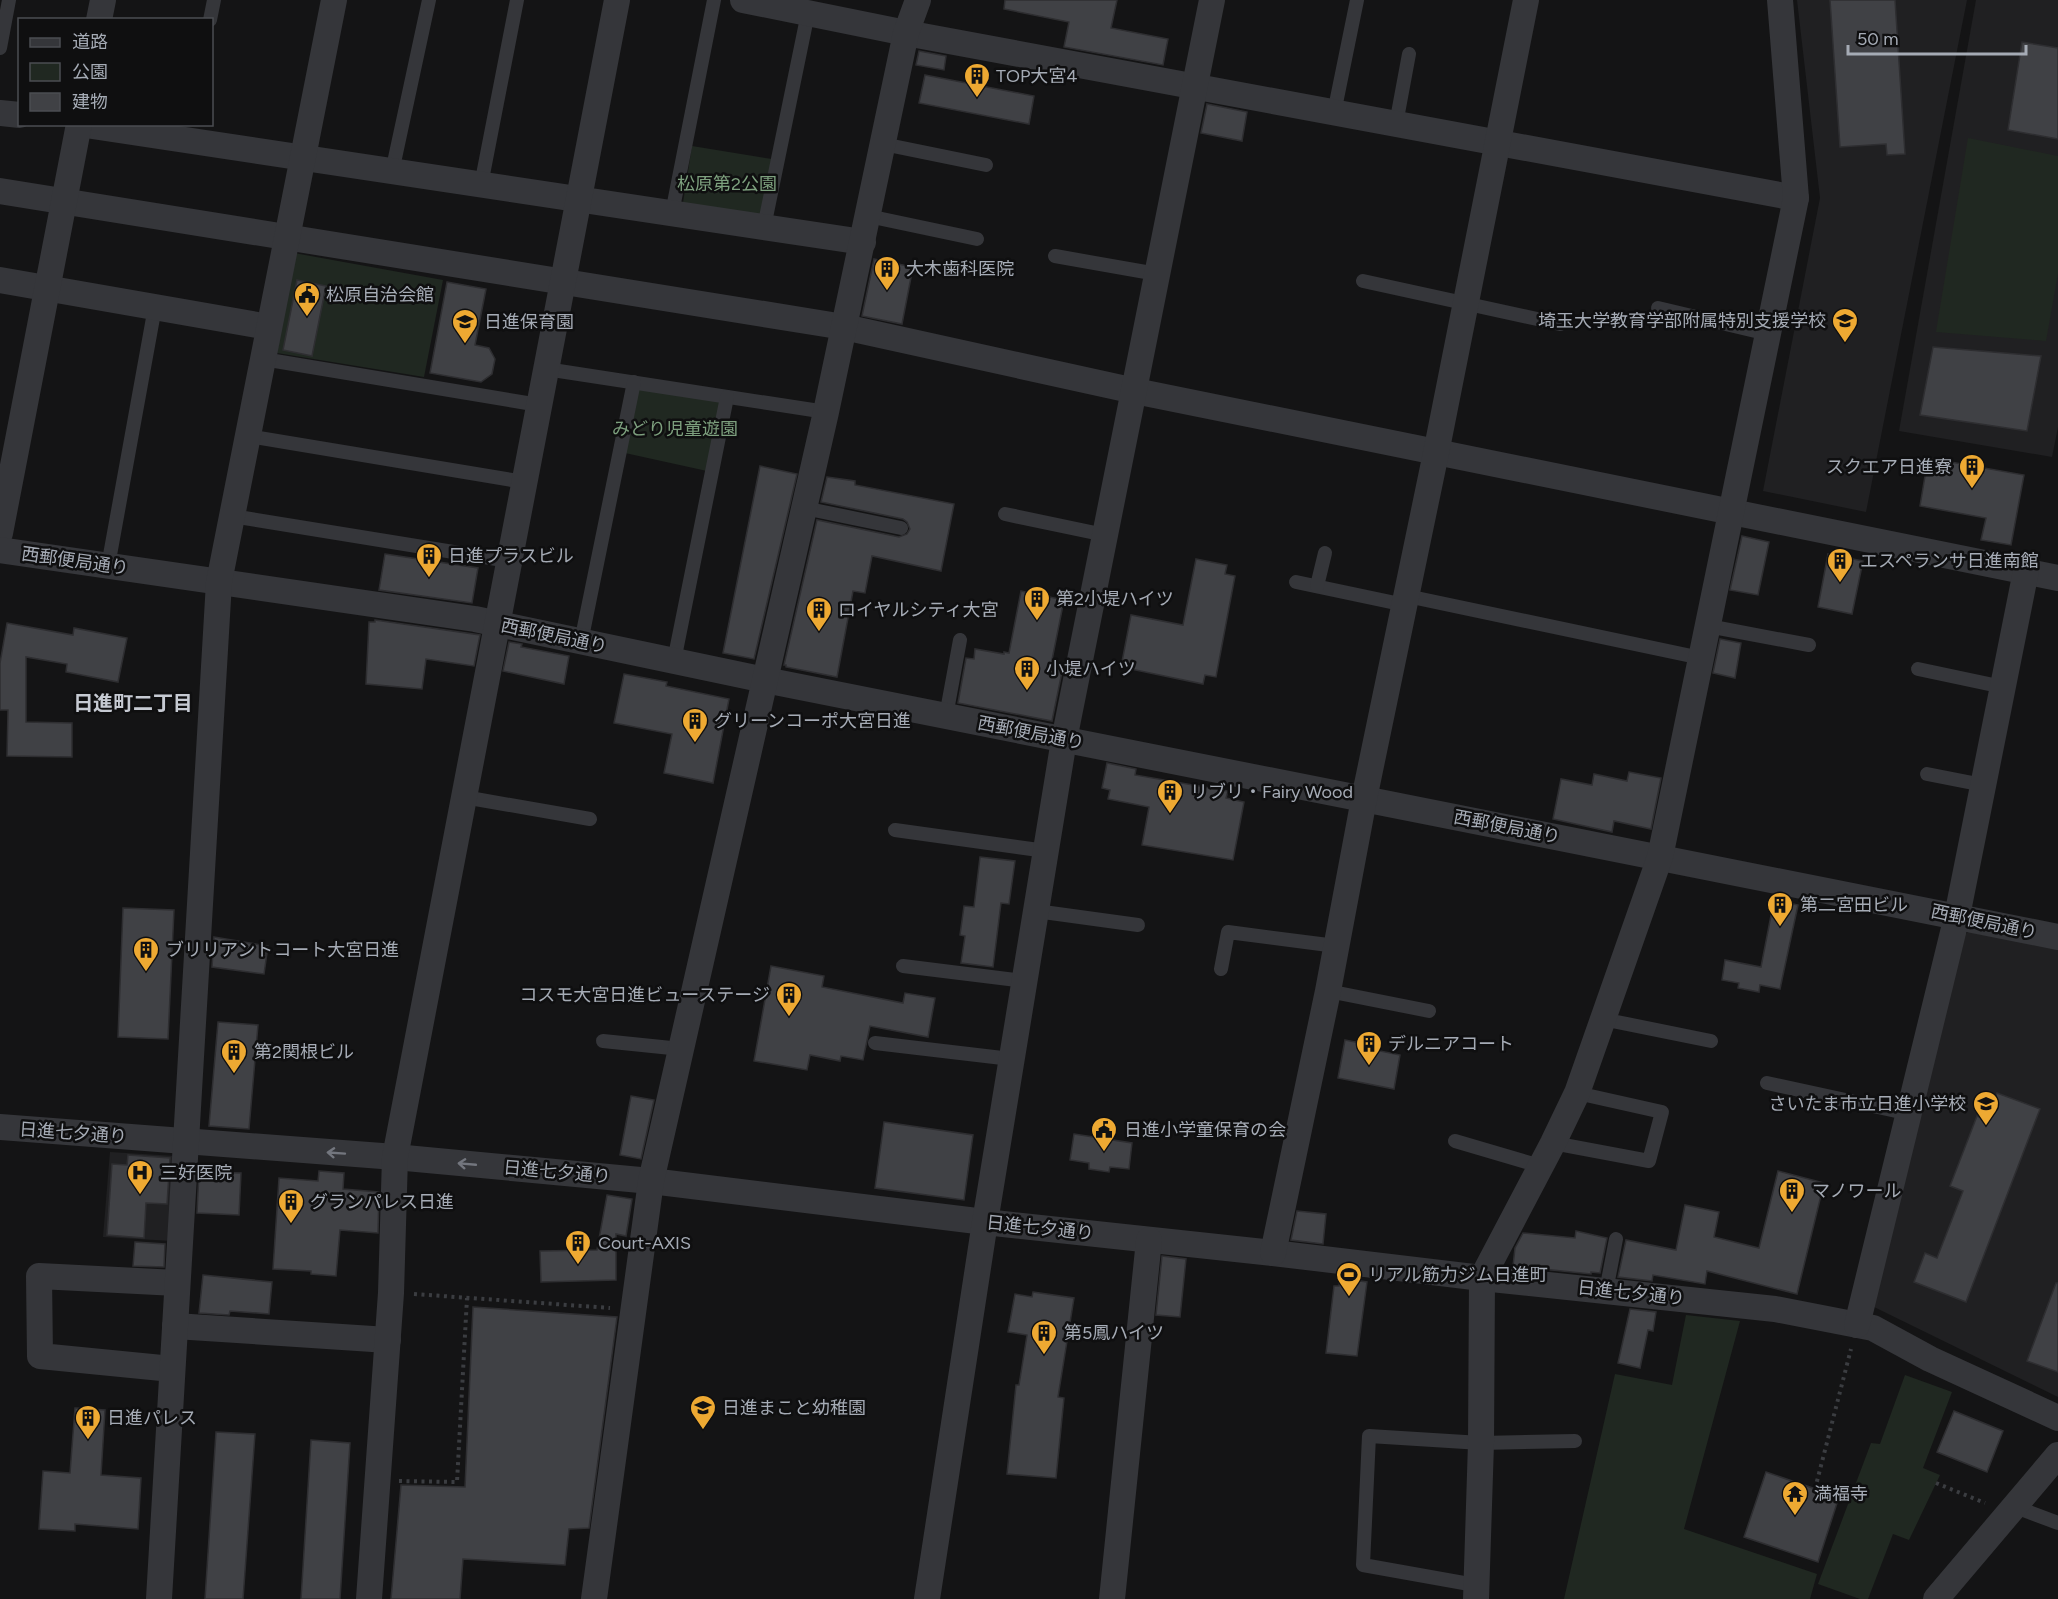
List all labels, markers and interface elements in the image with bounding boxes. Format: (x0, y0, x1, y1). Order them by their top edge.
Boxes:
legend (18, 18, 213, 126)
scale bar (1848, 18, 2026, 56)
text: 50 m (1857, 28, 1899, 50)
text: 道路 (72, 31, 108, 53)
text: 公園 (72, 61, 108, 83)
building icon: TOP大宮4 (962, 61, 992, 99)
place label: TOP大宮4 (996, 65, 1078, 87)
text: 建物 (72, 91, 108, 113)
park label: 松原第2公園 (677, 173, 777, 195)
building icon: 大木歯科医院 (872, 254, 902, 292)
place label: 大木歯科医院 (906, 258, 1014, 280)
public building icon: 松原自治会館 (292, 280, 322, 318)
place label: 松原自治会館 (326, 284, 434, 306)
school or university icon: 埼玉大学教育学部附属特別支援学校 (1830, 306, 1860, 344)
school or university icon: 日進保育園 (450, 307, 480, 345)
place label: 埼玉大学教育学部附属特別支援学校 (1538, 310, 1826, 332)
place label: 日進保育園 (484, 311, 574, 333)
park label: みどり児童遊園 (612, 418, 738, 440)
building icon: スクエア日進寮 (1957, 452, 1987, 490)
place label: スクエア日進寮 (1826, 456, 1952, 478)
building icon: 日進プラスビル (414, 541, 444, 579)
street label: 西郵便局通り (20, 543, 130, 579)
place label: 日進プラスビル (448, 545, 574, 567)
building icon: エスペランサ日進南館 (1825, 546, 1855, 584)
place label: エスペランサ日進南館 (1860, 550, 2039, 572)
building icon: 第2小堤ハイツ (1022, 584, 1052, 622)
place label: 第2小堤ハイツ (1056, 588, 1174, 610)
building icon: ロイヤルシティ大宮 (804, 595, 834, 633)
place label: ロイヤルシティ大宮 (838, 599, 998, 621)
street label: 西郵便局通り (499, 614, 609, 658)
building icon: 小堤ハイツ (1012, 654, 1042, 692)
place label: 小堤ハイツ (1046, 658, 1136, 680)
district label: 日進町二丁目 (73, 691, 193, 715)
building icon: グリーンコーポ大宮日進 (680, 706, 710, 744)
place label: グリーンコーポ大宮日進 (714, 710, 911, 732)
street label: 西郵便局通り (976, 712, 1086, 754)
building icon: リブリ・Fairy Wood (1155, 777, 1185, 815)
place label: リブリ・Fairy Wood (1190, 781, 1353, 803)
street label: 西郵便局通り (1452, 806, 1562, 848)
building icon: 第二宮田ビル (1765, 890, 1795, 928)
place label: 第二宮田ビル (1800, 894, 1908, 916)
street label: 西郵便局通り (1929, 900, 2039, 944)
building icon: ブリリアントコート大宮日進 (131, 935, 161, 973)
place label: ブリリアントコート大宮日進 (166, 939, 399, 961)
building icon: コスモ大宮日進ビューステージ (774, 980, 804, 1018)
place label: コスモ大宮日進ビューステージ (519, 984, 770, 1006)
building icon: デルニアコート (1354, 1029, 1384, 1067)
place label: デルニアコート (1388, 1033, 1514, 1055)
building icon: 第2関根ビル (219, 1037, 249, 1075)
place label: 第2関根ビル (254, 1041, 354, 1063)
school or university icon: さいたま市立日進小学校 (1971, 1089, 2001, 1127)
place label: さいたま市立日進小学校 (1769, 1093, 1966, 1115)
public building icon: 日進小学童保育の会 (1089, 1115, 1119, 1153)
street label: 日進七夕通り (18, 1118, 128, 1148)
place label: 日進小学童保育の会 (1124, 1119, 1286, 1141)
one-way arrow (327, 1147, 347, 1158)
street label: 日進七夕通り (502, 1156, 612, 1188)
hospital icon: 三好医院 (125, 1158, 155, 1196)
one-way arrow (457, 1158, 477, 1169)
place label: 三好医院 (160, 1162, 232, 1184)
building icon: マノワール (1777, 1176, 1807, 1214)
place label: マノワール (1812, 1180, 1901, 1202)
building icon: グランパレス日進 (276, 1187, 306, 1225)
place label: グランパレス日進 (310, 1191, 454, 1213)
street label: 日進七夕通り (985, 1211, 1095, 1245)
building icon: Court-AXIS (563, 1228, 593, 1266)
place label: Court-AXIS (598, 1232, 691, 1254)
sports icon: リアル筋力ジム日進町 (1334, 1260, 1364, 1298)
place label: リアル筋力ジム日進町 (1368, 1264, 1548, 1286)
street label: 日進七夕通り (1576, 1276, 1686, 1310)
building icon: 第5鳳ハイツ (1029, 1318, 1059, 1356)
place label: 第5鳳ハイツ (1064, 1322, 1164, 1344)
school or university icon: 日進まこと幼稚園 (688, 1393, 718, 1431)
place label: 日進まこと幼稚園 (722, 1397, 866, 1419)
building icon: 日進パレス (73, 1403, 103, 1441)
place label: 日進パレス (107, 1407, 197, 1429)
temple icon: 満福寺 (1780, 1479, 1810, 1517)
place label: 満福寺 (1814, 1483, 1868, 1505)

